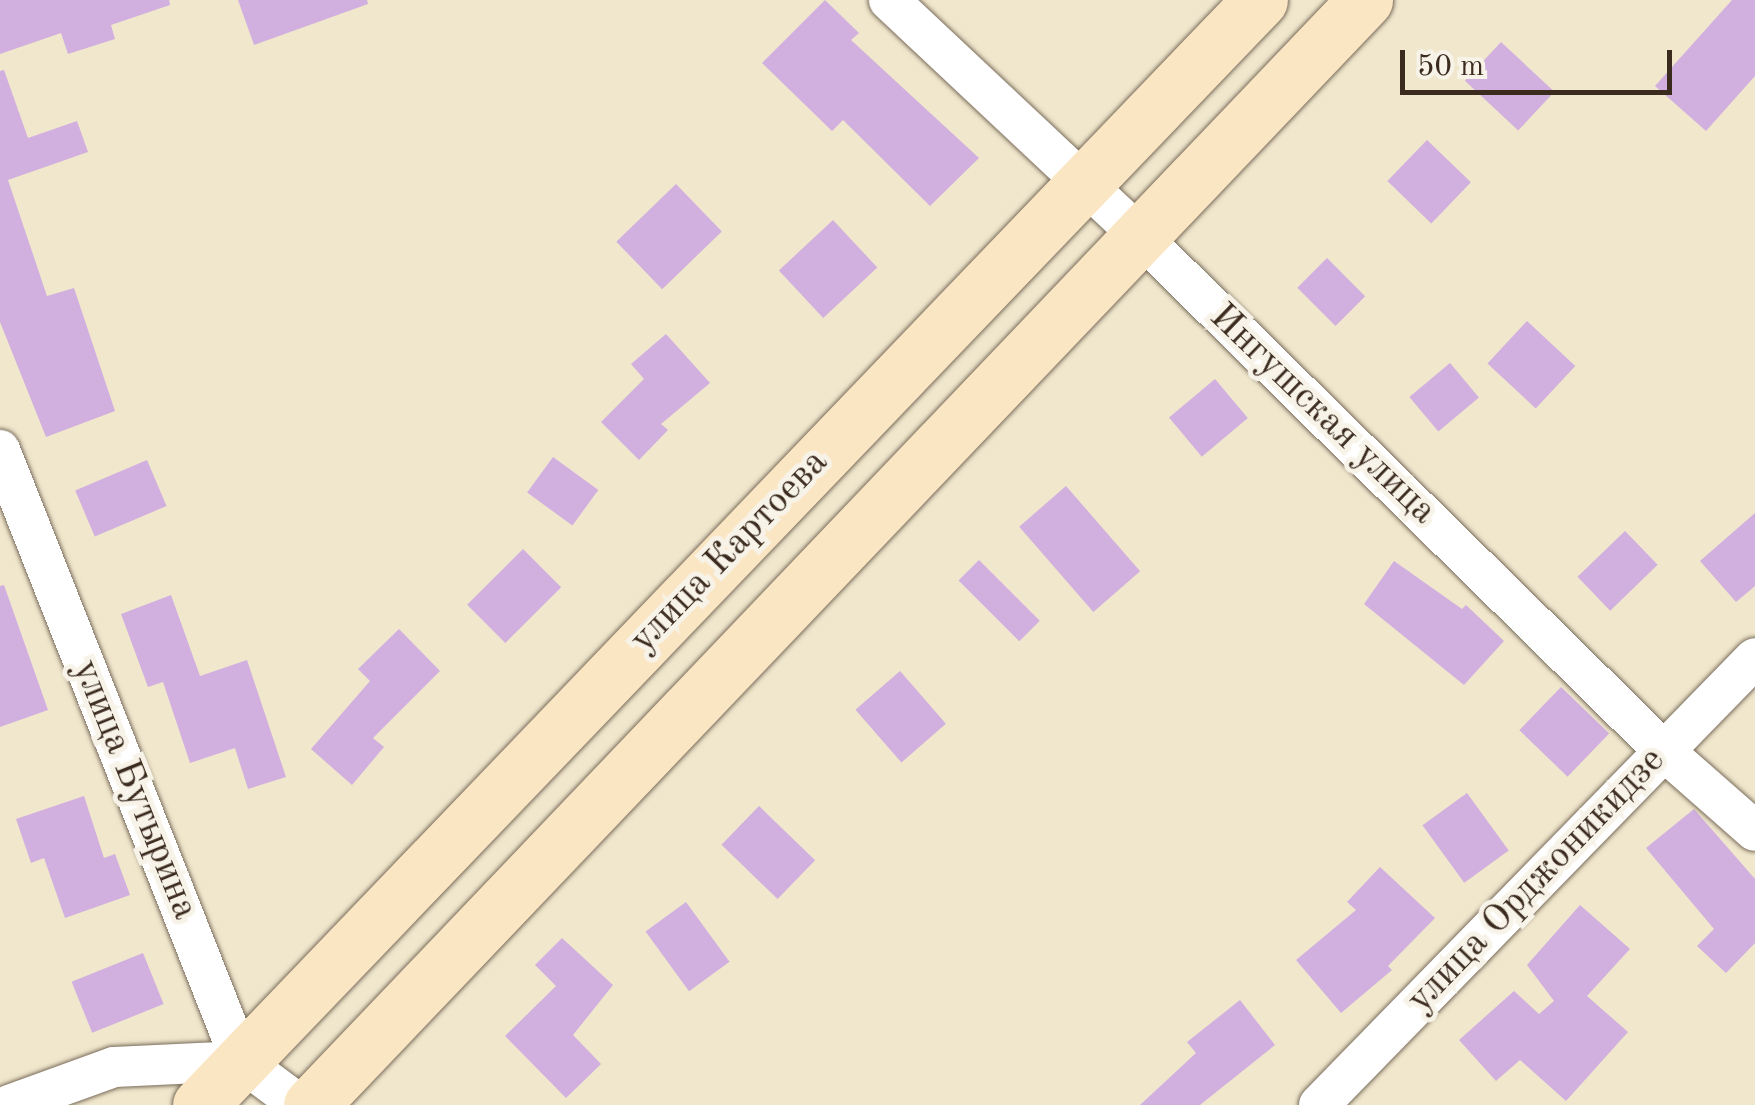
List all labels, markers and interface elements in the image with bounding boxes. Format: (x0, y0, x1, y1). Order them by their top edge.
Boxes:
scale bar (1405, 30, 1678, 92)
text: 50 m (1417, 52, 1484, 82)
street label: Ингушская улица (1199, 295, 1445, 535)
street label: улица Картоева (621, 441, 839, 663)
street label: улица Бутырина (61, 654, 207, 926)
street label: улица Орджоникидзе (1399, 739, 1675, 1023)

